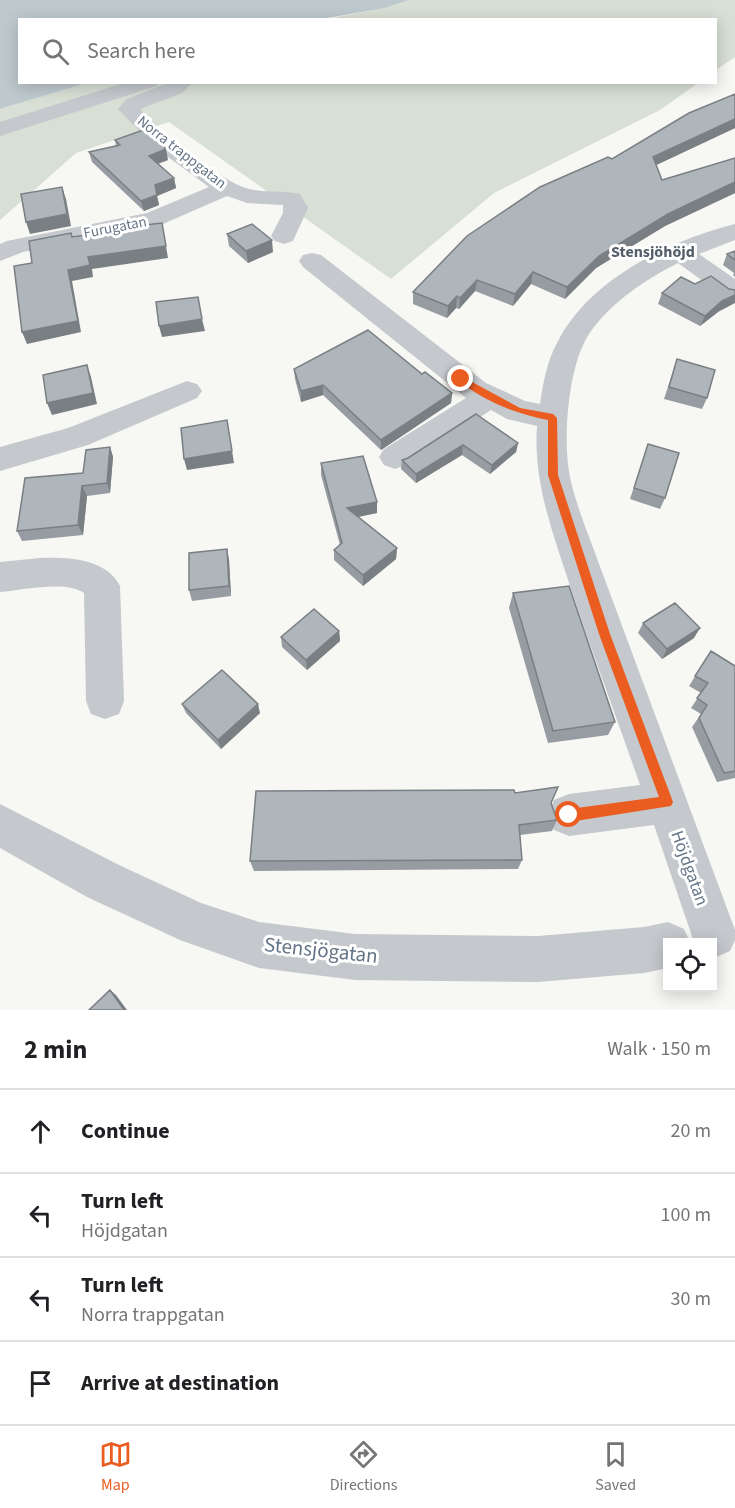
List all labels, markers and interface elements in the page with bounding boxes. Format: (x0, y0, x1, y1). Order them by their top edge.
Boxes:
search box (18, 18, 717, 84)
icon: search (39, 35, 72, 68)
text: Search here (87, 35, 195, 67)
street label: Norra trappgatan (133, 111, 231, 194)
street label: Furugatan (82, 211, 148, 244)
district label: Stensjöhöjd (611, 241, 695, 263)
route end (447, 365, 473, 391)
route start (555, 801, 581, 827)
street label: Höjdgatan (664, 827, 715, 909)
street label: Stensjögatan (263, 929, 379, 971)
map controls (663, 938, 717, 992)
button: locate (663, 938, 717, 992)
text: 2 min (24, 1031, 87, 1068)
text: Walk · 150 m (607, 1035, 711, 1063)
icon: ahead (24, 1115, 57, 1148)
text: Continue (81, 1115, 170, 1147)
text: 20 m (671, 1117, 711, 1145)
text: Turn left (81, 1185, 163, 1217)
icon: left (24, 1199, 57, 1232)
text: 100 m (661, 1201, 711, 1229)
text: Höjdgatan (81, 1217, 168, 1245)
text: Turn left (81, 1269, 163, 1301)
icon: left (24, 1283, 57, 1316)
text: 30 m (671, 1285, 711, 1313)
text: Norra trappgatan (81, 1301, 225, 1329)
icon: arrive (24, 1367, 57, 1400)
text: Arrive at destination (81, 1367, 279, 1399)
tab: Map (99, 1438, 132, 1496)
tab: Directions (330, 1438, 397, 1496)
tab: Saved (595, 1438, 636, 1496)

